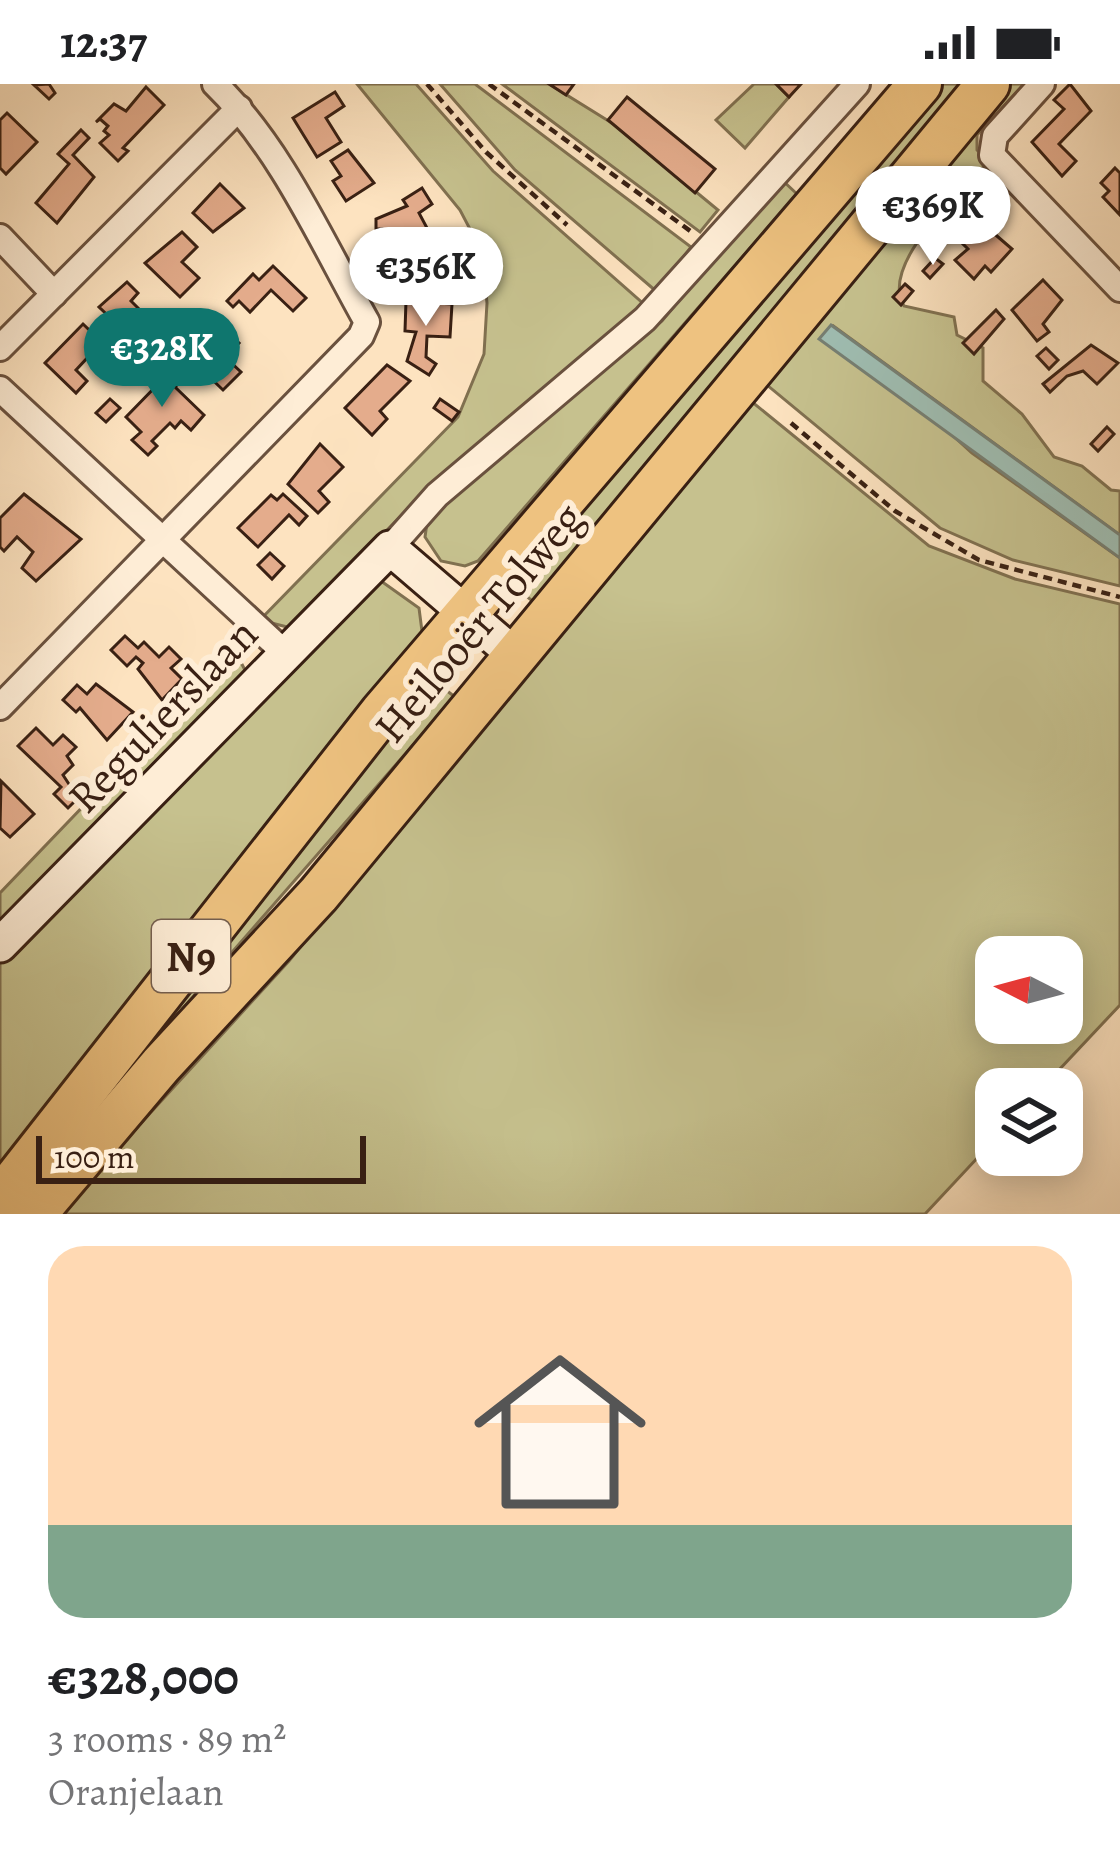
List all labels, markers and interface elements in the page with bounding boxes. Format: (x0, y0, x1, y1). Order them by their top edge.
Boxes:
text: 12:37 (60, 11, 147, 73)
pin: €369K (849, 166, 1017, 268)
text: €369K (882, 178, 984, 231)
pin: €356K (342, 227, 510, 329)
text: €356K (376, 239, 476, 292)
pin: €328K (78, 308, 246, 410)
text: €328K (111, 320, 213, 373)
street label: Heilooër Tolweg (360, 489, 598, 756)
street label: Regulierslaan (54, 604, 272, 827)
road number: N9 (152, 920, 230, 992)
north arrow (975, 936, 1083, 1044)
map controls (975, 936, 1083, 1176)
button: layers (975, 1068, 1083, 1176)
scale bar (36, 1130, 366, 1183)
text: 100 m (54, 1134, 134, 1179)
icon: home (452, 1324, 668, 1540)
text: €328,000 (48, 1642, 239, 1712)
text: 3 rooms · 89 m² (48, 1712, 286, 1765)
text: Oranjelaan (48, 1765, 224, 1818)

